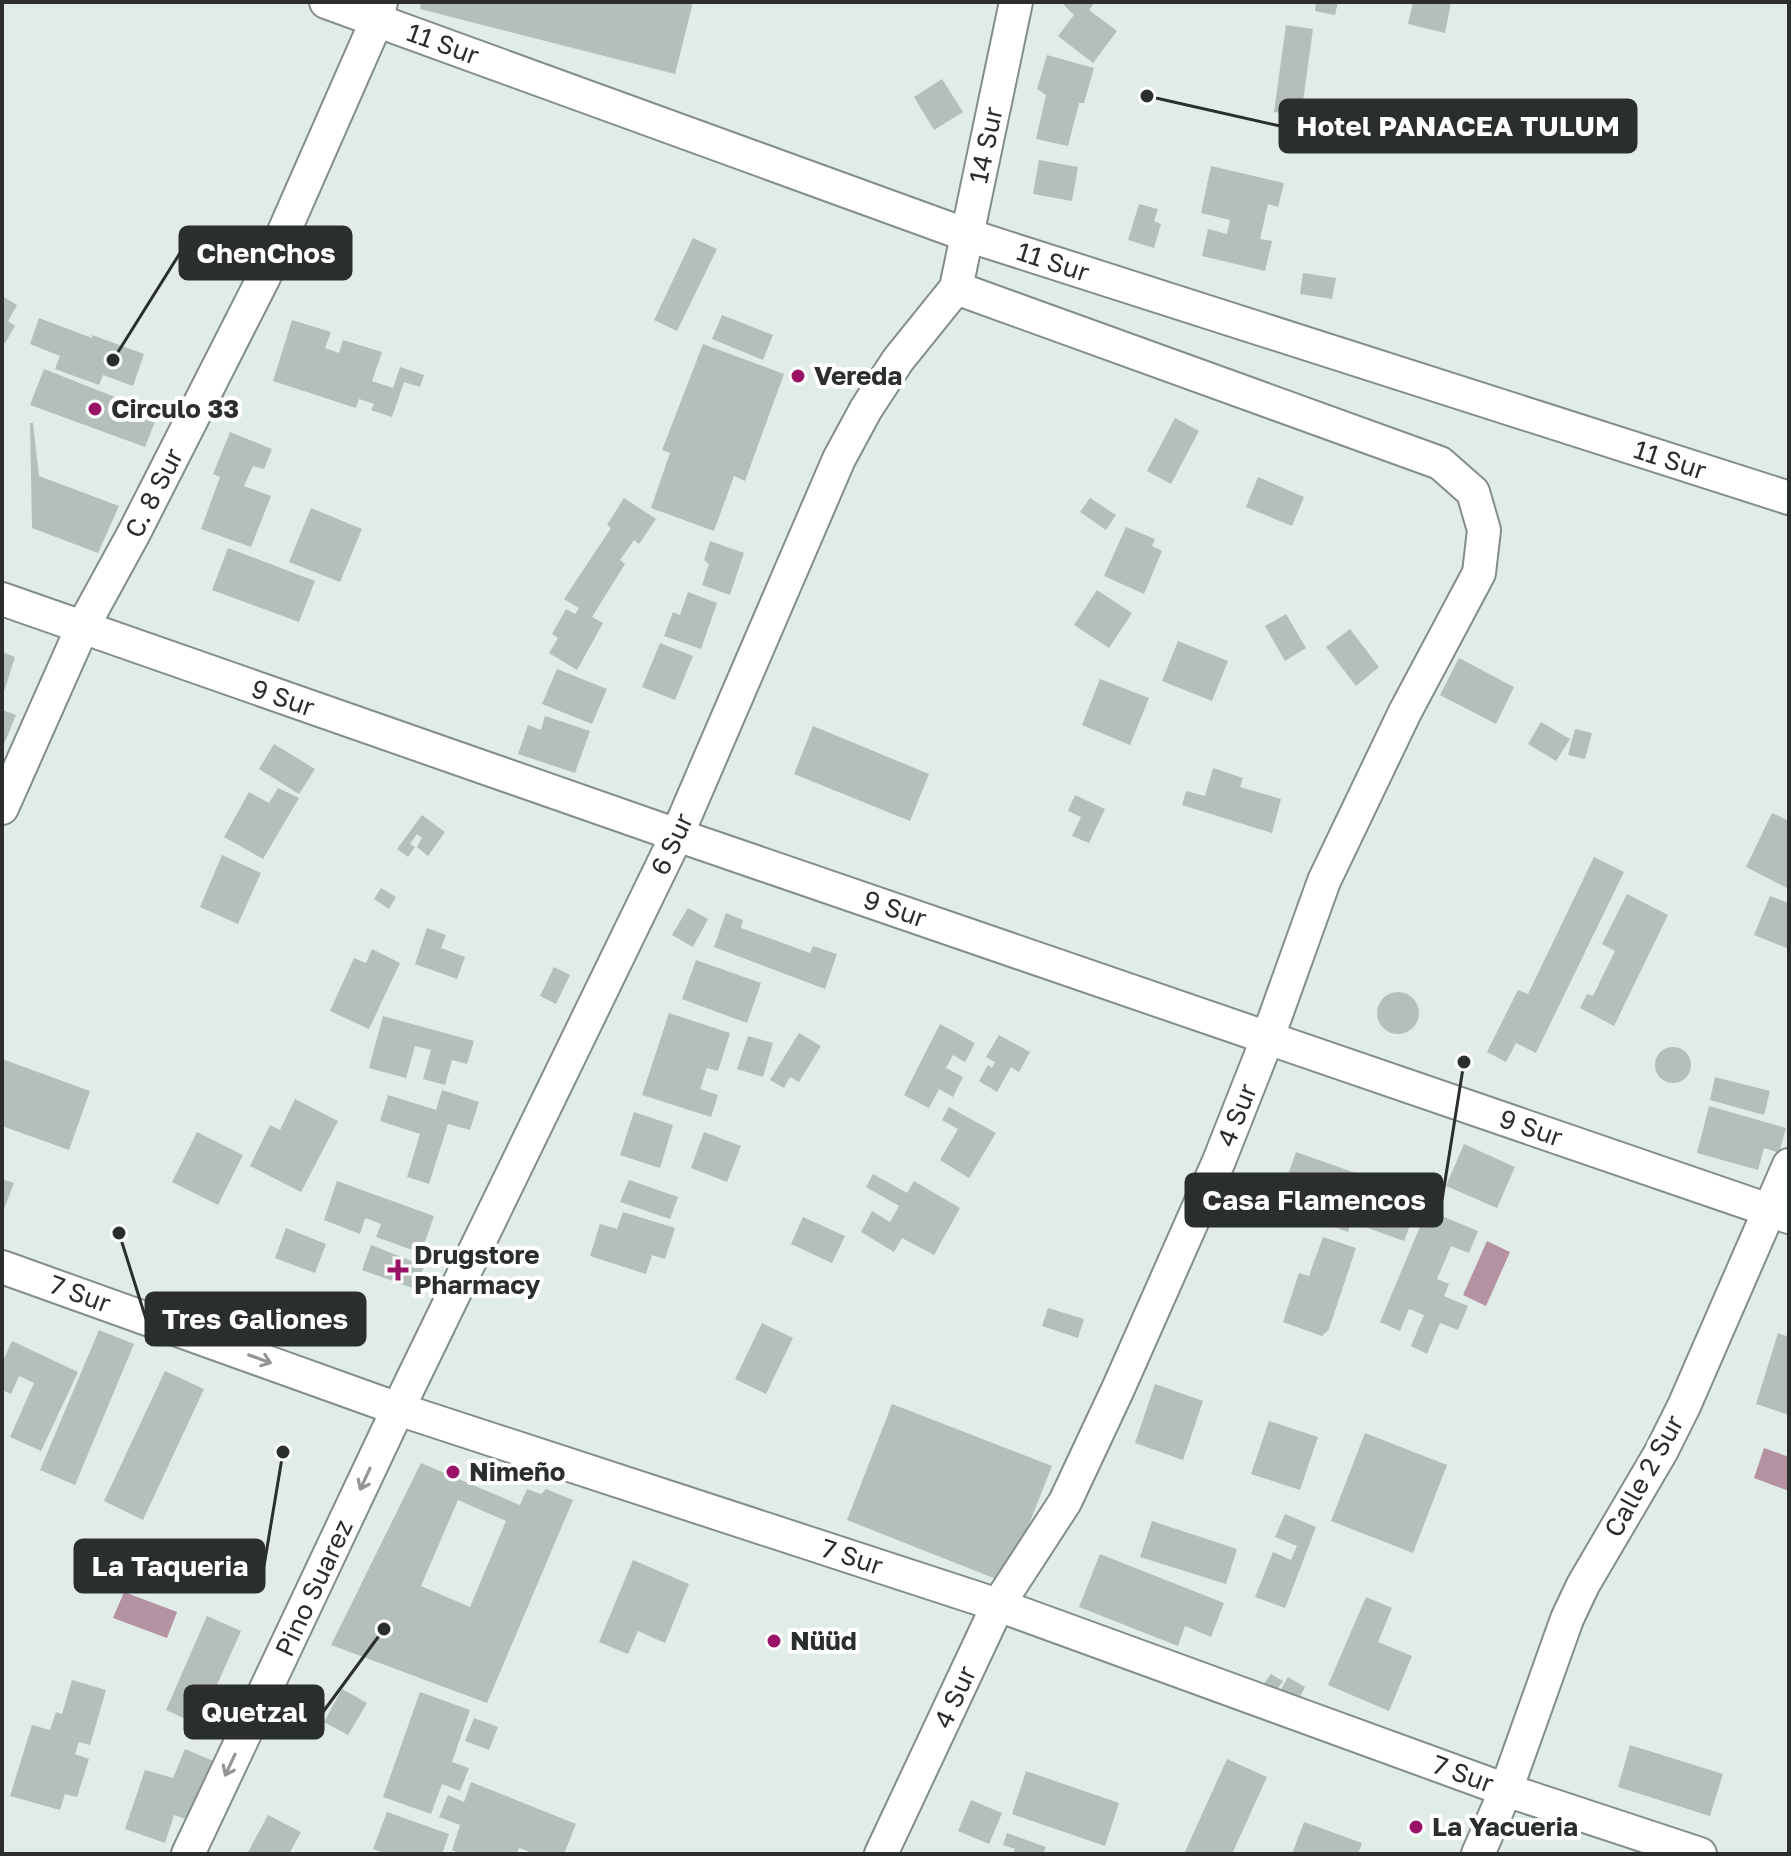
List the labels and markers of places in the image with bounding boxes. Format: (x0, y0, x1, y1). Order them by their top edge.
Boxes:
callout: Hotel PANACEA TULUM (1280, 100, 1636, 152)
callout: ChenChos (180, 227, 351, 279)
place label: Vereda (814, 360, 902, 391)
marker: Vereda (789, 367, 807, 385)
place label: Circulo 33 (111, 393, 239, 424)
marker: Circulo 33 (86, 400, 104, 418)
callout: Casa Flamencos (1186, 1174, 1442, 1226)
place label: Drugstore Pharmacy (414, 1239, 541, 1300)
marker: Drugstore Pharmacy (389, 1261, 407, 1279)
callout: Tres Galiones (146, 1293, 365, 1345)
place label: Nimeño (469, 1456, 565, 1487)
marker: Nimeño (444, 1463, 462, 1481)
callout: La Taqueria (75, 1540, 264, 1592)
place label: Nüüd (790, 1625, 857, 1656)
marker: Nüüd (765, 1632, 783, 1650)
callout: Quetzal (185, 1686, 323, 1738)
place label: La Yacueria (1432, 1811, 1578, 1842)
marker: La Yacueria (1407, 1818, 1425, 1836)

